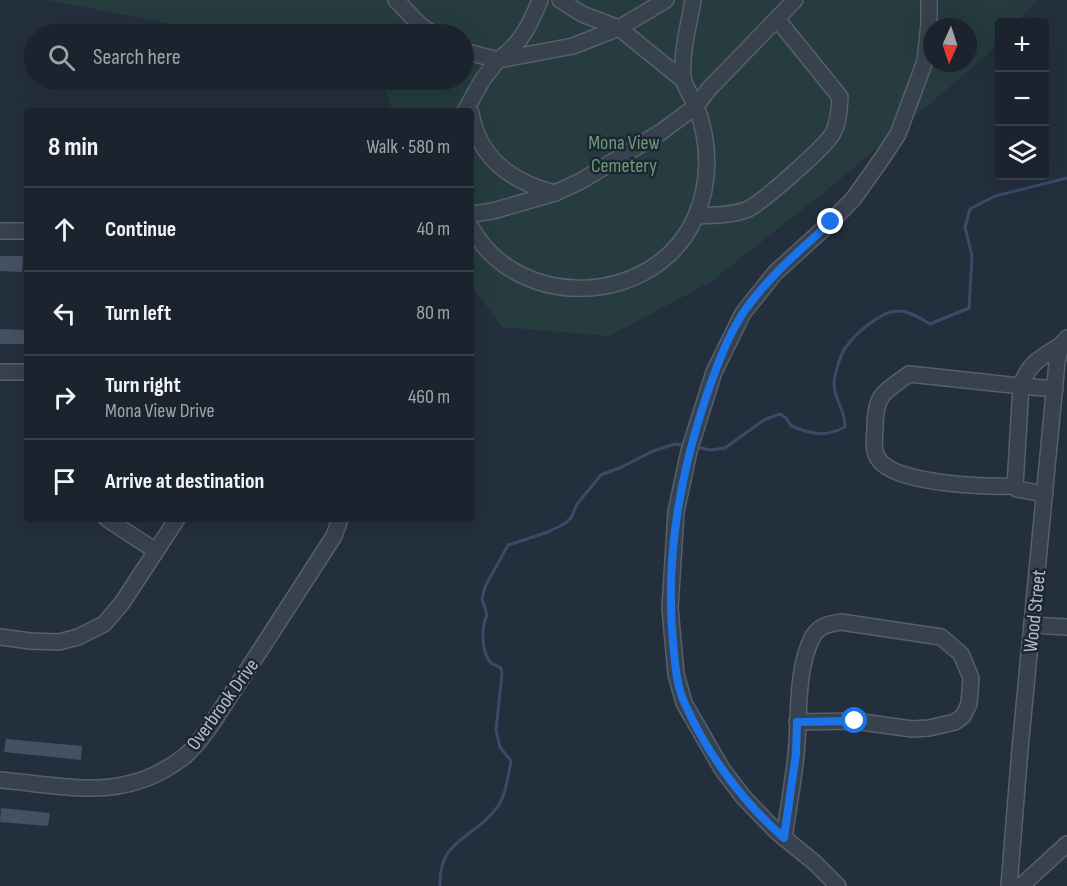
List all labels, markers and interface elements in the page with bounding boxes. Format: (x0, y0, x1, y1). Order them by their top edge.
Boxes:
north arrow (923, 18, 977, 72)
map controls (995, 18, 1049, 180)
button: + (995, 18, 1049, 72)
search box (24, 24, 474, 90)
icon: search (45, 41, 78, 74)
text: Search here (93, 44, 180, 71)
button: − (995, 72, 1049, 126)
button: layers (995, 126, 1049, 180)
park label: Mona View Cemetery (588, 131, 660, 178)
text: 8 min (48, 132, 98, 163)
text: Walk · 580 m (366, 135, 450, 159)
route end (817, 208, 843, 234)
icon: ahead (48, 213, 81, 246)
text: Continue (105, 216, 176, 243)
text: 40 m (417, 217, 450, 241)
icon: left (48, 297, 81, 330)
text: Turn left (105, 300, 171, 327)
text: 80 m (416, 301, 450, 325)
text: Turn right (105, 372, 181, 399)
icon: right (48, 381, 81, 414)
text: 460 m (408, 385, 450, 409)
text: Mona View Drive (105, 399, 215, 423)
icon: arrive (48, 465, 81, 498)
text: Arrive at destination (105, 468, 264, 495)
street label: Wood Street (1019, 569, 1051, 654)
street label: Overbrook Drive (182, 654, 264, 755)
route start (841, 707, 867, 733)

